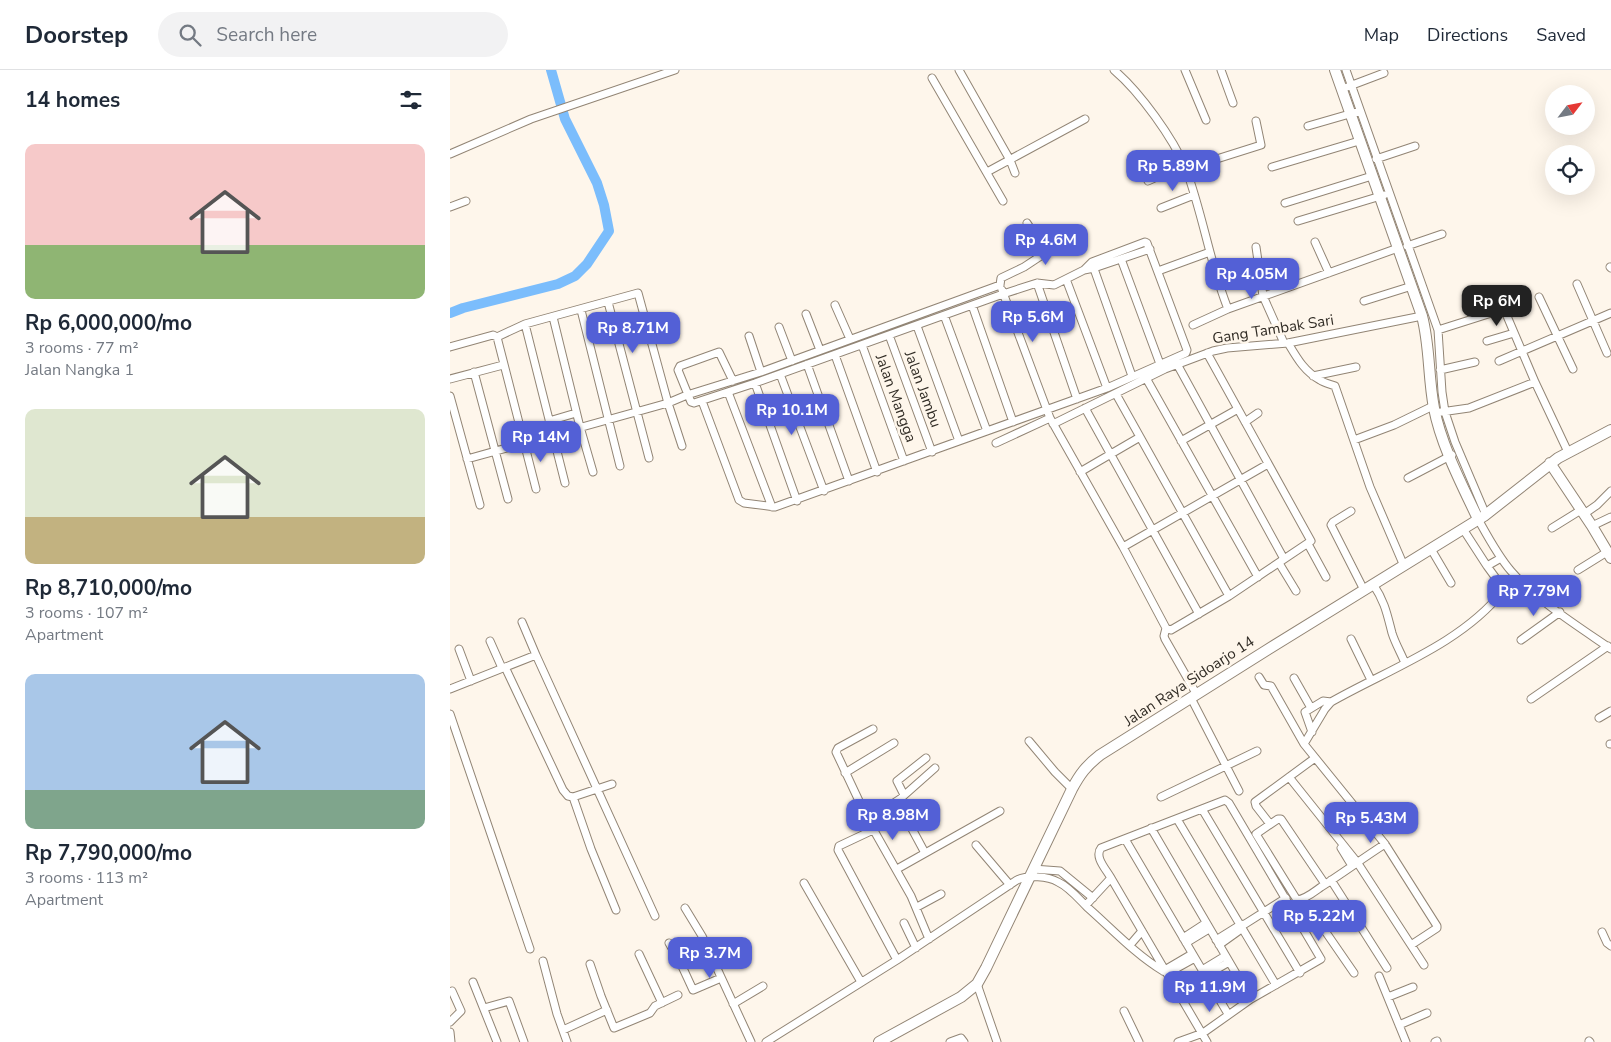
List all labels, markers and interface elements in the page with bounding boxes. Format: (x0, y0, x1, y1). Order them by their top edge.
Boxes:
search box (158, 12, 508, 57)
text: Doorstep (25, 19, 128, 51)
icon: search (176, 21, 204, 49)
text: Search here (216, 22, 317, 48)
text: Map (1364, 23, 1399, 47)
text: Directions (1427, 23, 1508, 47)
text: Saved (1536, 23, 1586, 47)
north arrow (1545, 85, 1595, 135)
map controls (1545, 85, 1595, 195)
text: 14 homes (25, 86, 120, 114)
icon: filters (397, 86, 425, 114)
button: locate (1545, 145, 1595, 195)
pin: Rp 5.89M (1121, 150, 1225, 192)
text: Rp 5.89M (1137, 155, 1209, 177)
icon: home (180, 177, 270, 267)
pin: Rp 4.6M (1000, 224, 1092, 266)
text: Rp 4.6M (1015, 229, 1077, 251)
pin: Rp 4.05M (1200, 258, 1304, 300)
text: Rp 4.05M (1216, 263, 1288, 285)
pin: Rp 6M (1462, 284, 1532, 327)
text: Rp 6M (1473, 290, 1521, 312)
pin: Rp 5.6M (987, 300, 1079, 343)
text: Rp 5.6M (1002, 306, 1064, 328)
text: Rp 6,000,000/mo (25, 309, 192, 337)
street label: Gang Tambak Sari (1211, 310, 1335, 348)
pin: Rp 8.71M (581, 312, 685, 354)
text: Rp 8.71M (597, 317, 669, 339)
text: 3 rooms · 77 m² (25, 337, 138, 359)
street label: Jalan Jambu (900, 347, 946, 430)
street label: Jalan Mangga (870, 350, 921, 445)
text: Jalan Nangka 1 (25, 359, 134, 381)
pin: Rp 10.1M (740, 394, 844, 436)
text: Rp 10.1M (756, 399, 828, 421)
pin: Rp 14M (500, 420, 582, 463)
text: Rp 14M (512, 426, 570, 448)
icon: home (180, 442, 270, 532)
text: Rp 8,710,000/mo (25, 574, 192, 602)
pin: Rp 7.79M (1482, 574, 1586, 617)
text: Rp 7.79M (1498, 580, 1570, 602)
text: 3 rooms · 107 m² (25, 602, 148, 624)
text: Apartment (25, 624, 103, 646)
street label: Jalan Raya Sidoarjo 14 (1119, 631, 1258, 731)
icon: home (180, 707, 270, 797)
pin: Rp 8.98M (841, 798, 945, 841)
pin: Rp 5.43M (1319, 802, 1423, 844)
text: Rp 8.98M (857, 804, 929, 826)
text: Rp 5.43M (1335, 807, 1407, 829)
text: Rp 7,790,000/mo (25, 839, 192, 867)
text: 3 rooms · 113 m² (25, 867, 148, 889)
text: Apartment (25, 889, 103, 911)
pin: Rp 5.22M (1267, 900, 1371, 942)
text: Rp 5.22M (1283, 905, 1355, 927)
pin: Rp 3.7M (664, 936, 756, 979)
text: Rp 3.7M (679, 942, 741, 964)
pin: Rp 11.9M (1158, 970, 1262, 1013)
text: Rp 11.9M (1174, 976, 1246, 998)

